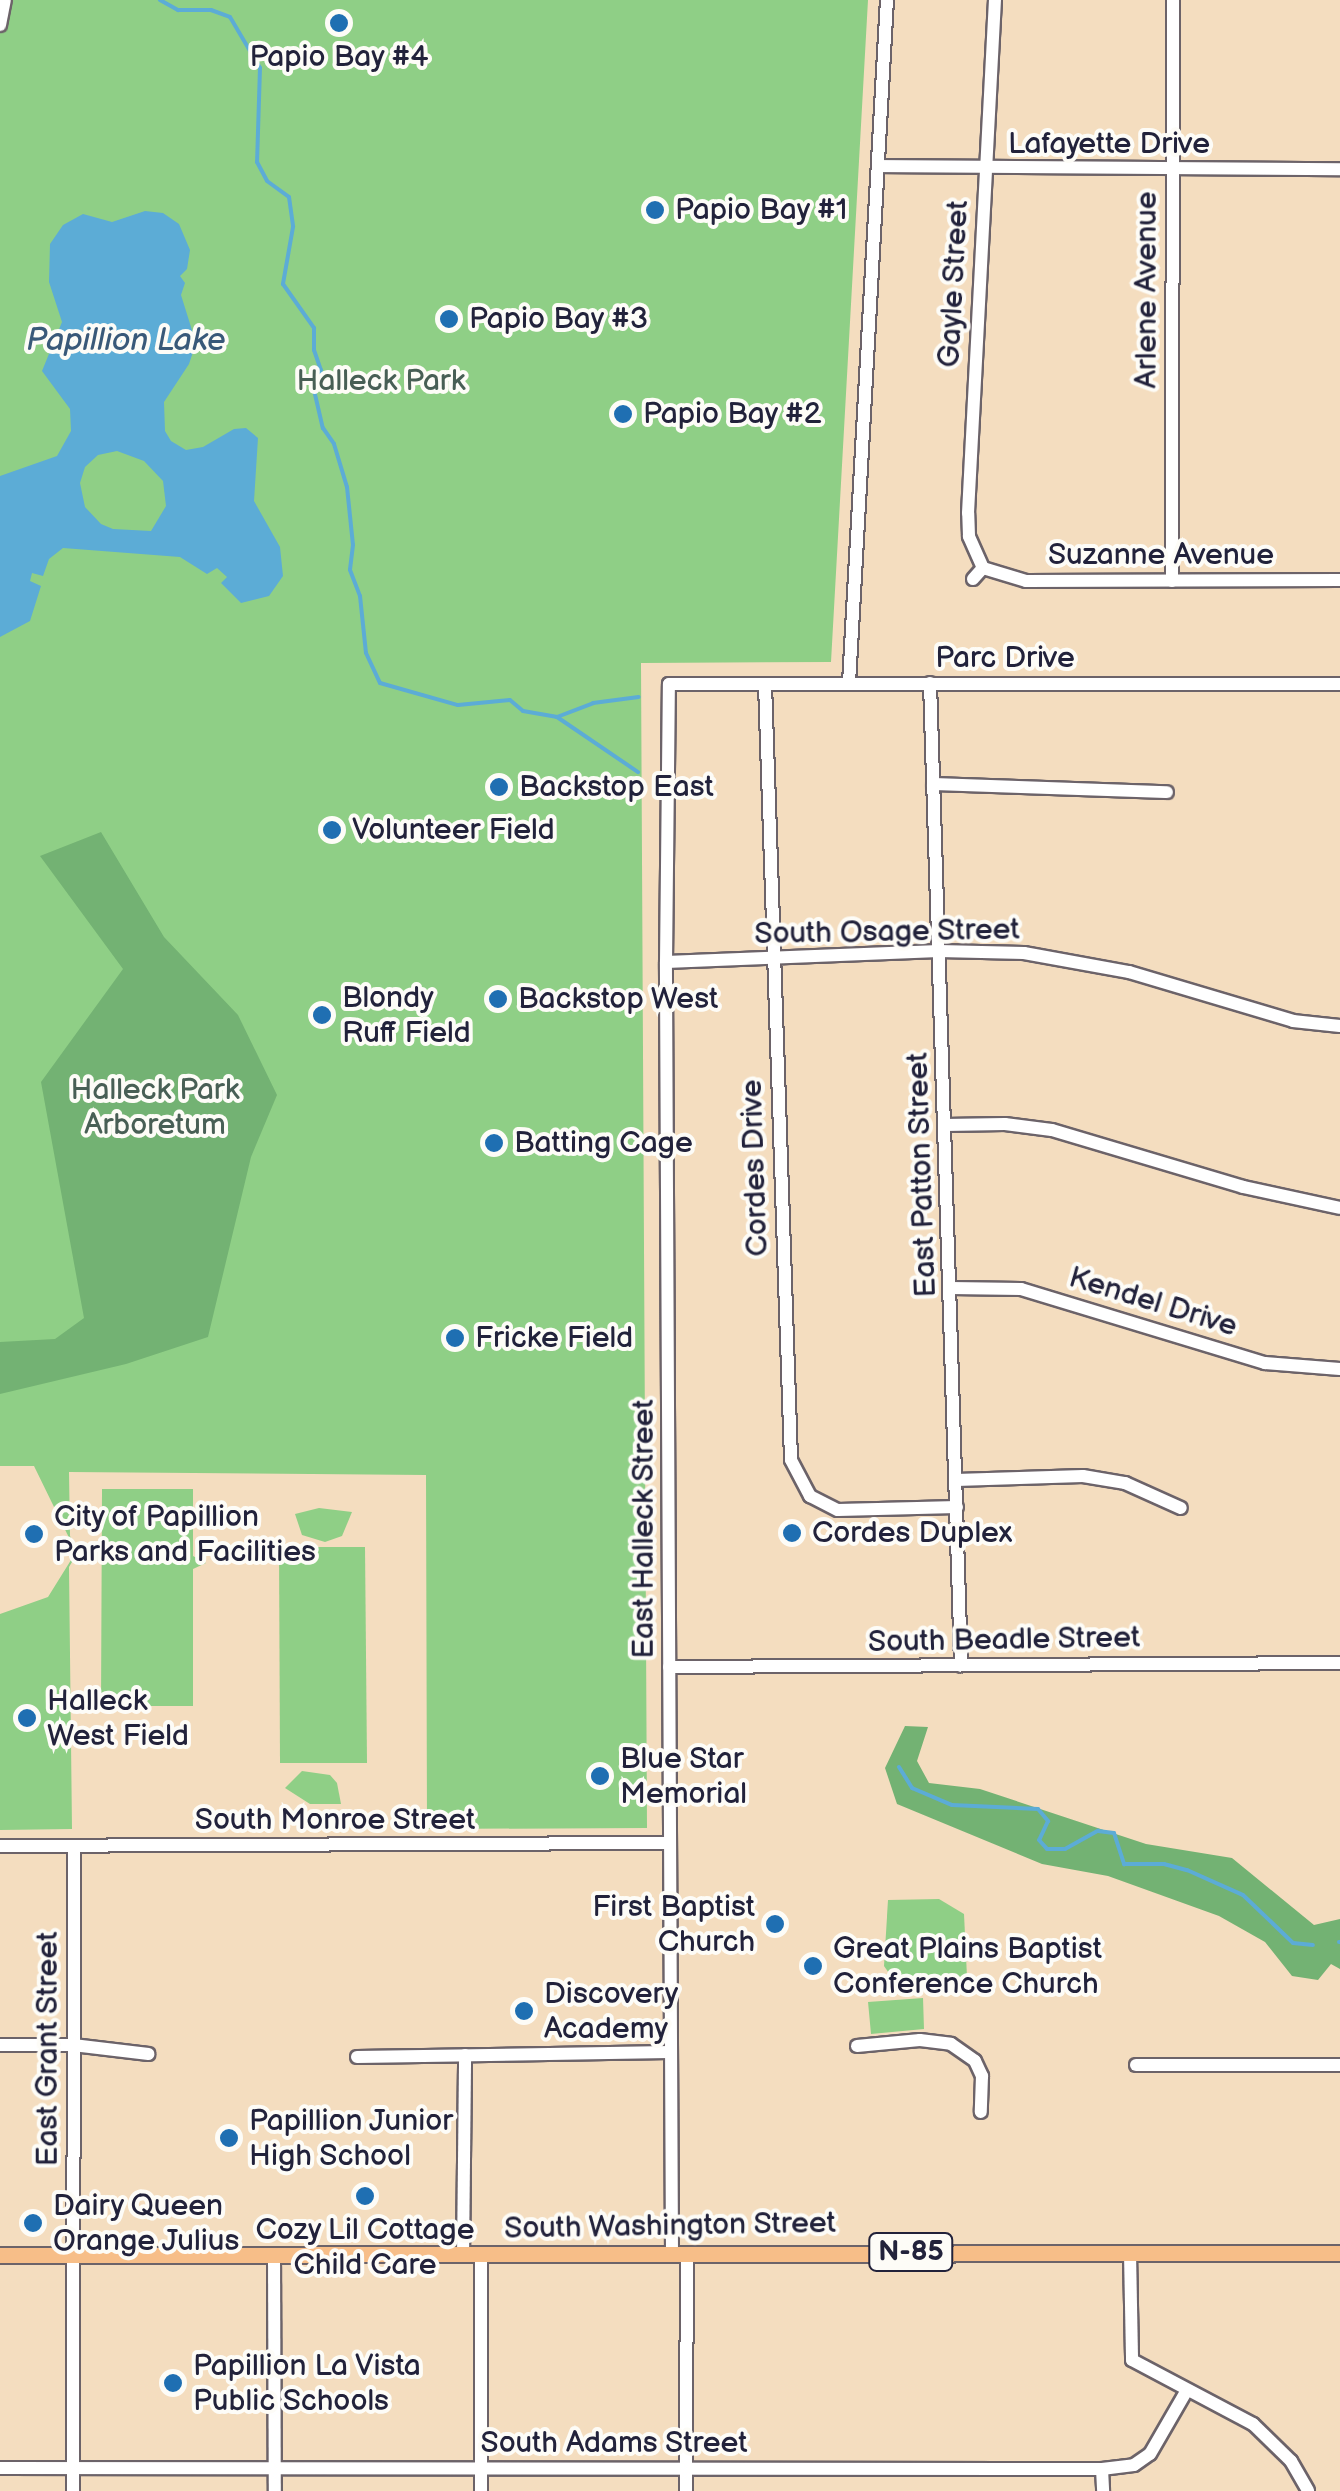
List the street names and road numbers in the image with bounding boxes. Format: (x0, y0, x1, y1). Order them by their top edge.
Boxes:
street label: Lafayette Drive (1008, 126, 1210, 162)
street label: Arlene Avenue (1129, 192, 1165, 388)
street label: Gayle Street (932, 199, 976, 369)
street label: Suzanne Avenue (1048, 537, 1274, 573)
street label: Parc Drive (935, 640, 1075, 676)
street label: South Osage Street (754, 912, 1020, 952)
street label: East Patton Street (900, 1052, 944, 1298)
street label: Cordes Drive (734, 1079, 776, 1257)
street label: Kendel Drive (1065, 1259, 1241, 1345)
street label: East Halleck Street (626, 1399, 662, 1659)
street label: South Beadle Street (867, 1620, 1141, 1660)
street label: South Monroe Street (195, 1802, 475, 1838)
street label: East Grant Street (30, 1931, 66, 2167)
street label: South Washington Street (503, 2205, 837, 2247)
road number: N-85 (866, 2229, 956, 2275)
street label: South Adams Street (480, 2425, 748, 2461)

